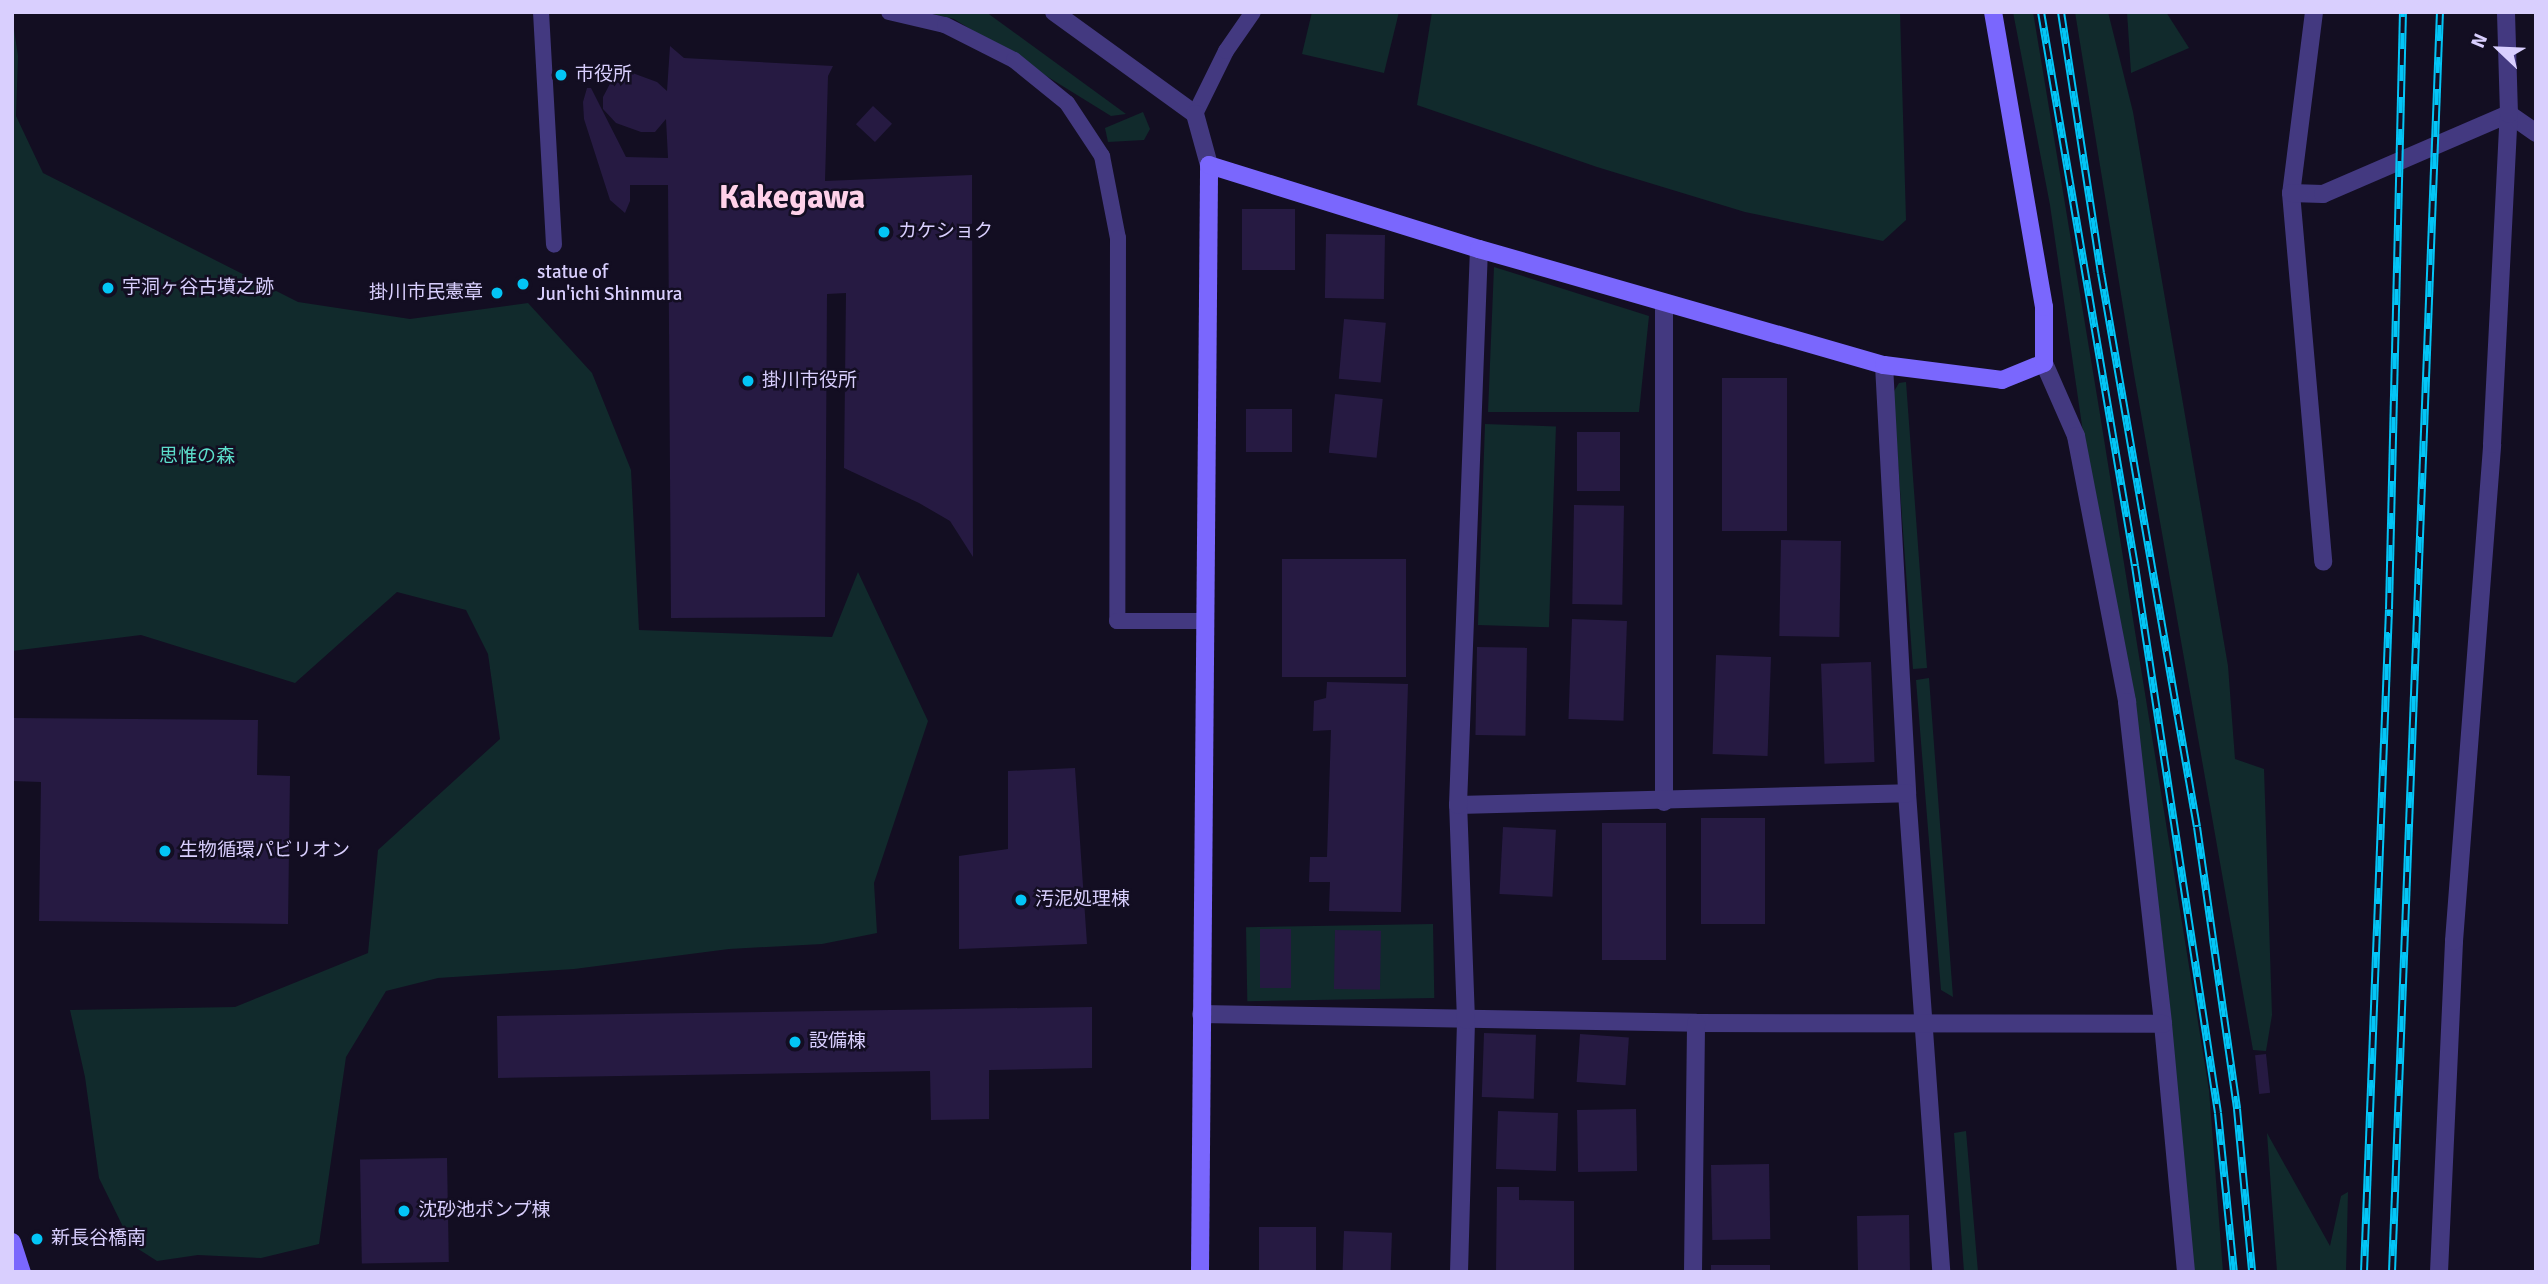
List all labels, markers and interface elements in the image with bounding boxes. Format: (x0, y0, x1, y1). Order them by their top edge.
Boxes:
north arrow (2464, 14, 2534, 84)
text: N (2466, 30, 2493, 52)
place label: 市役所 (575, 64, 632, 86)
marker: 市役所 (553, 67, 569, 83)
district label: Kakegawa (719, 178, 865, 218)
place label: カケショク (898, 221, 993, 243)
marker: カケショク (876, 224, 892, 240)
place label: statue of Jun'ichi Shinmura (537, 262, 682, 306)
marker: statue of Jun'ichi Shinmura (515, 276, 531, 292)
place label: 宇洞ヶ谷古墳之跡 (122, 277, 274, 299)
marker: 宇洞ヶ谷古墳之跡 (100, 280, 116, 296)
place label: 掛川市民憲章 (369, 282, 483, 304)
marker: 掛川市民憲章 (489, 285, 505, 301)
place label: 掛川市役所 (762, 370, 857, 392)
marker: 掛川市役所 (740, 373, 756, 389)
park label: 思惟の森 (159, 446, 235, 468)
place label: 生物循環パビリオン (179, 840, 350, 862)
marker: 生物循環パビリオン (157, 843, 173, 859)
place label: 汚泥処理棟 (1035, 889, 1130, 911)
marker: 汚泥処理棟 (1013, 892, 1029, 908)
place label: 設備棟 (809, 1031, 866, 1053)
marker: 設備棟 (787, 1034, 803, 1050)
place label: 沈砂池ポンプ棟 (418, 1200, 551, 1222)
marker: 沈砂池ポンプ棟 (396, 1203, 412, 1219)
place label: 新長谷橋南 (51, 1228, 146, 1250)
marker: 新長谷橋南 (29, 1231, 45, 1247)

